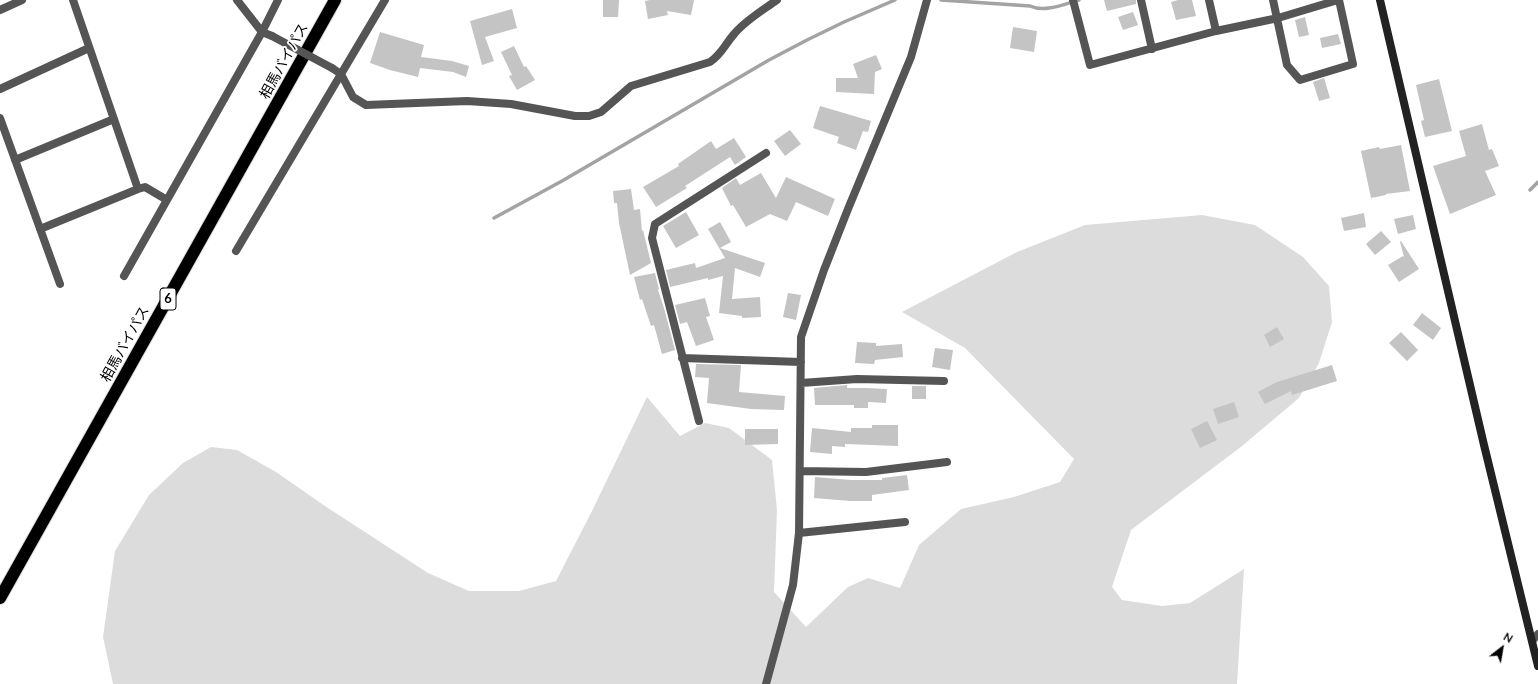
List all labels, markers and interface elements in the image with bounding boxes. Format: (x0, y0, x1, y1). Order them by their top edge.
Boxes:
street label: 相馬バイパス (256, 20, 312, 102)
road number: 6 (160, 288, 176, 310)
street label: 相馬バイパス (97, 303, 153, 385)
north arrow (1482, 628, 1522, 668)
text: N (1501, 630, 1515, 645)

